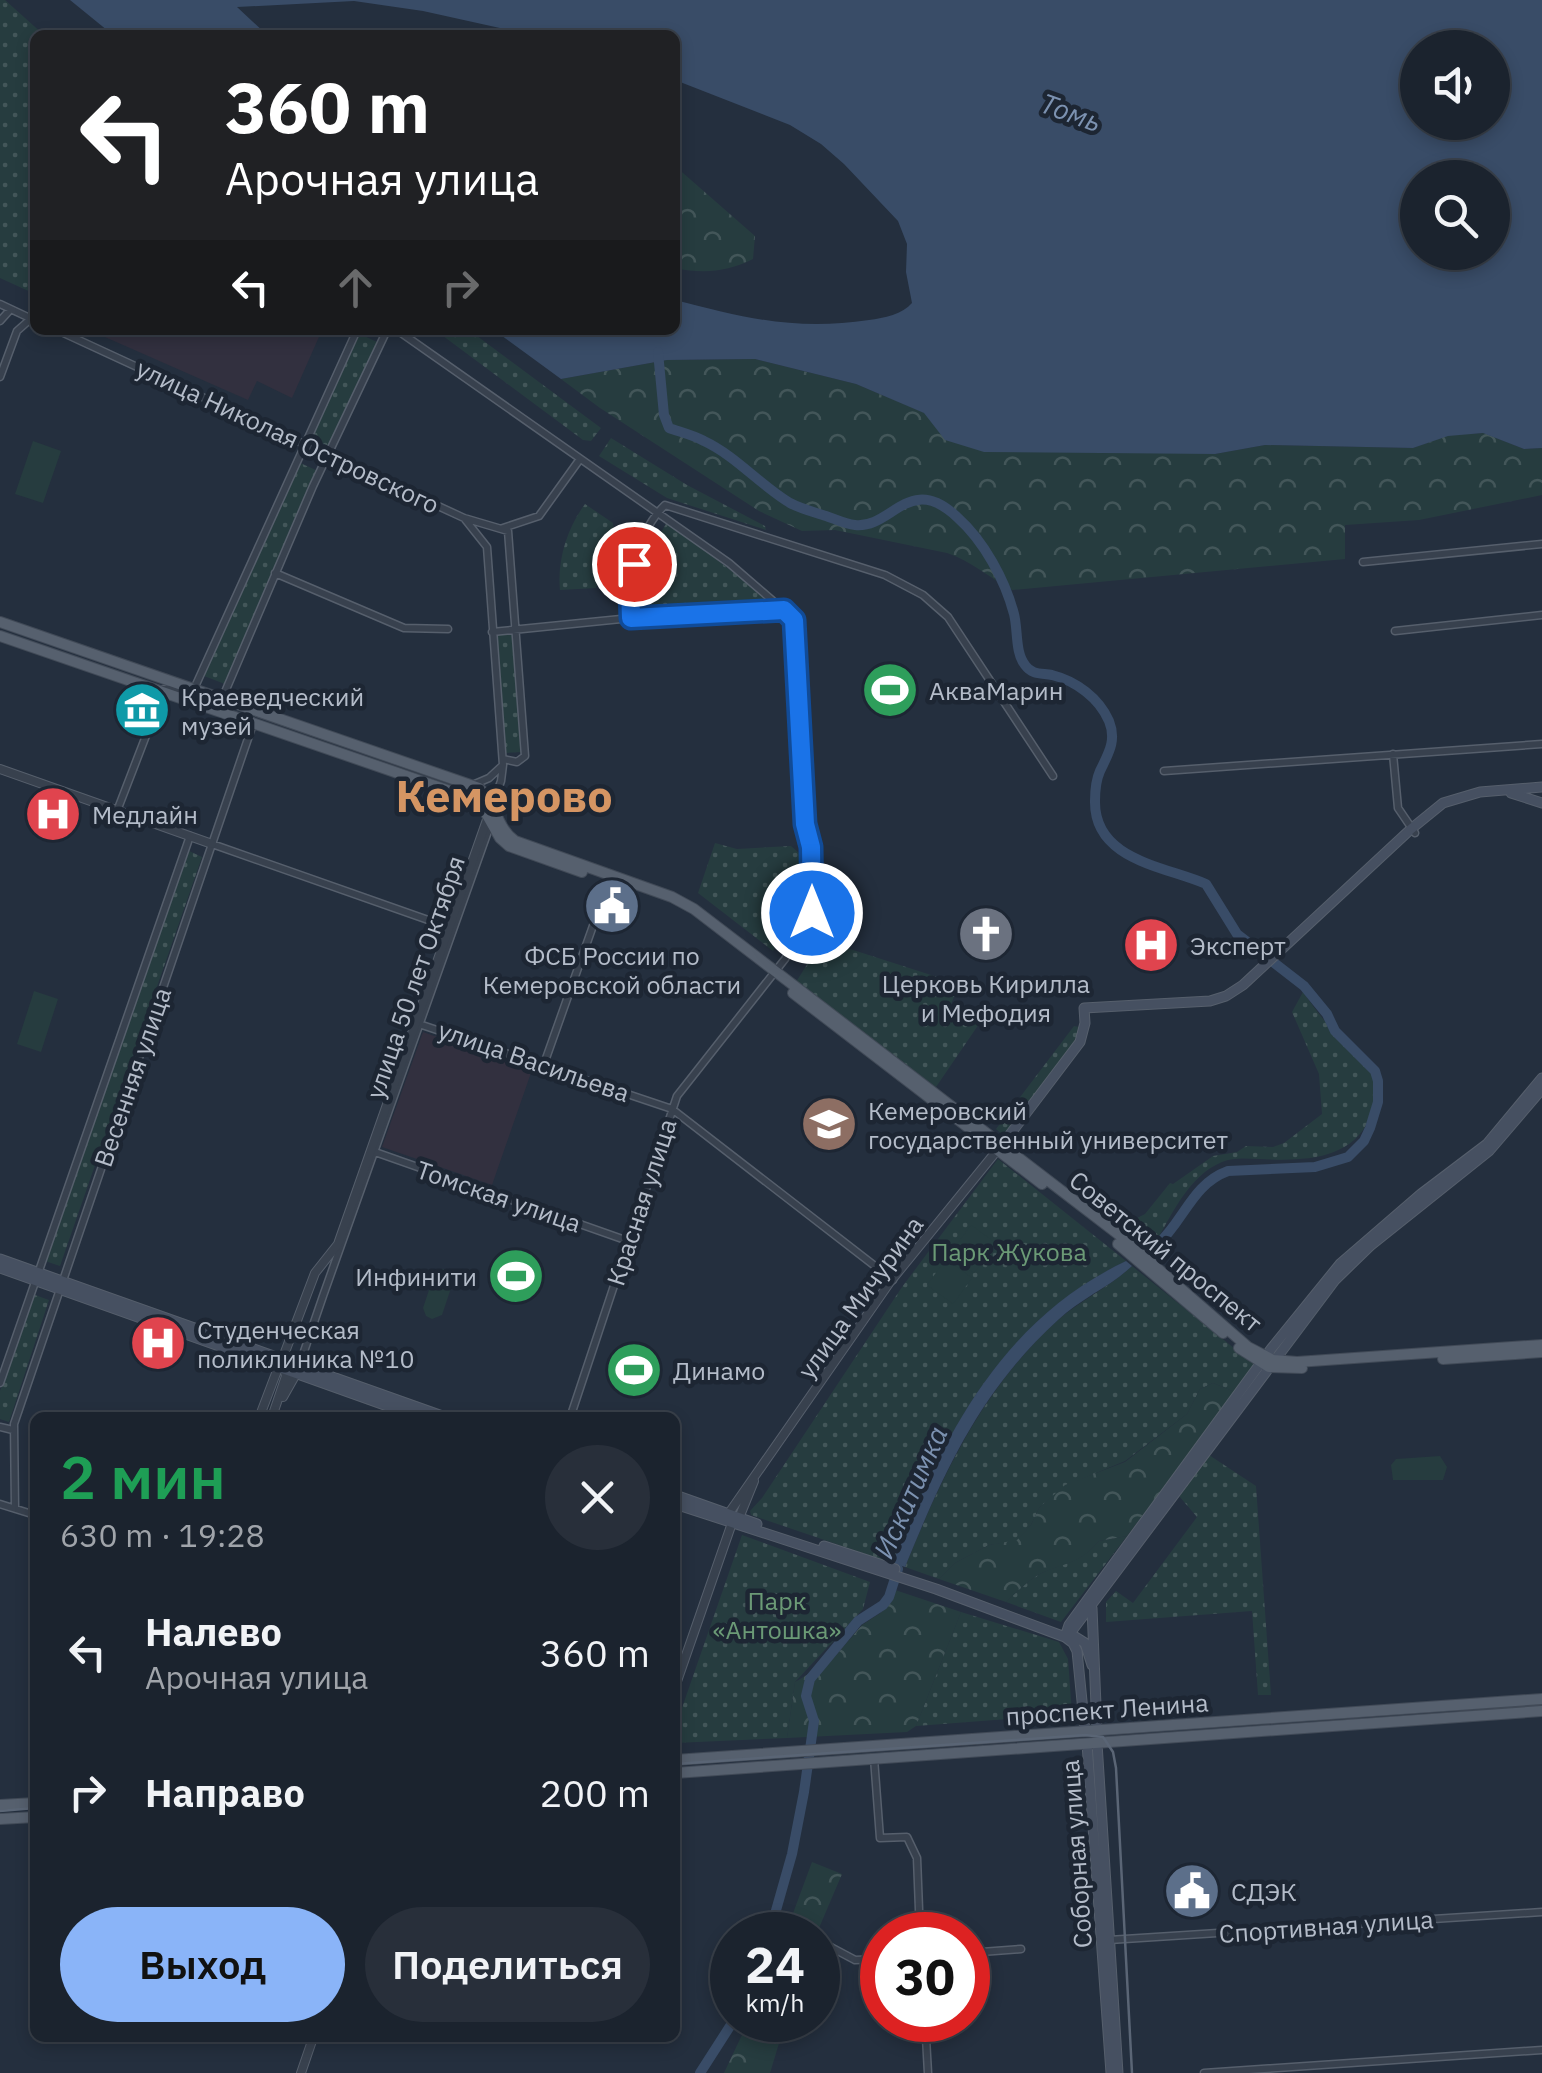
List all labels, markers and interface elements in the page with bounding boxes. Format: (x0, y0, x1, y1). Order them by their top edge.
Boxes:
map controls (1400, 30, 1510, 270)
button: sound (1400, 30, 1510, 140)
text: 360 m (225, 61, 430, 152)
icon: left (60, 70, 190, 200)
water label: Томь (1035, 84, 1107, 140)
text: Арочная улица (225, 149, 539, 207)
button: search (1400, 160, 1510, 270)
icon: left (223, 260, 278, 315)
icon: ahead (328, 260, 383, 315)
icon: right (433, 260, 488, 315)
street label: улица Николая Островского (131, 351, 445, 521)
pin (592, 522, 677, 607)
icon: arrive (607, 537, 662, 592)
sports icon: АкваМарин (860, 660, 920, 720)
place label: АкваМарин (929, 674, 1064, 707)
museum icon: Краеведческий музей (112, 680, 172, 740)
place label: Краеведческий музей (181, 680, 364, 742)
district label: Кемерово (395, 766, 613, 824)
hospital icon: Медлайн (23, 784, 83, 844)
place label: Медлайн (92, 798, 198, 831)
street label: улица 50 лет Октября (358, 851, 472, 1103)
position arrow (760, 861, 864, 965)
public building icon: ФСБ России по Кемеровской области (582, 876, 642, 936)
church icon: Церковь Кирилла и Мефодия (956, 904, 1016, 964)
hospital icon: Эксперт (1121, 915, 1181, 975)
place label: Эксперт (1190, 929, 1286, 962)
place label: ФСБ России по Кемеровской области (483, 939, 741, 1001)
place label: Церковь Кирилла и Мефодия (882, 967, 1090, 1029)
street label: Весенняя улица (86, 983, 178, 1171)
street label: улица Васильева (434, 1013, 634, 1109)
school or university icon: Кемеровский государственный университет (799, 1094, 859, 1154)
place label: Кемеровский государственный университет (868, 1094, 1228, 1156)
street label: Красная улица (598, 1114, 684, 1290)
street label: Томская улица (412, 1152, 586, 1240)
street label: Советский проспект (1063, 1163, 1269, 1339)
street label: улица Мичурина (790, 1209, 930, 1385)
park label: Парк Жукова (931, 1235, 1087, 1268)
sports icon: Инфинити (486, 1246, 546, 1306)
place label: Инфинити (355, 1260, 477, 1293)
hospital icon: Студенческая поликлиника №10 (128, 1313, 188, 1373)
place label: Студенческая поликлиника №10 (197, 1313, 414, 1375)
sports icon: Динамо (604, 1340, 664, 1400)
place label: Динамо (673, 1354, 765, 1387)
water label: Искитимка (864, 1420, 956, 1564)
text: 2 мин (60, 1437, 226, 1516)
button: close (545, 1445, 650, 1550)
text: 630 m · 19:28 (60, 1514, 265, 1556)
park label: Парк «Антошка» (713, 1584, 841, 1646)
text: Налево (145, 1607, 282, 1656)
icon: left (60, 1625, 115, 1680)
text: 360 m (539, 1628, 650, 1677)
text: Арочная улица (145, 1656, 368, 1698)
street label: проспект Ленина (1005, 1685, 1209, 1733)
street label: Соборная улица (1053, 1759, 1099, 1949)
icon: right (60, 1765, 115, 1820)
text: Направо (145, 1768, 305, 1817)
text: 200 m (539, 1768, 650, 1817)
public building icon: СДЭК (1162, 1861, 1222, 1921)
place label: СДЭК (1231, 1875, 1297, 1908)
street label: Спортивная улица (1218, 1902, 1434, 1950)
button: Выход (60, 1907, 345, 2022)
button: Поделиться (365, 1907, 650, 2022)
speed limit sign: 30 (860, 1912, 990, 2042)
text: 24 (745, 1932, 805, 1997)
text: km/h (746, 1986, 804, 2019)

